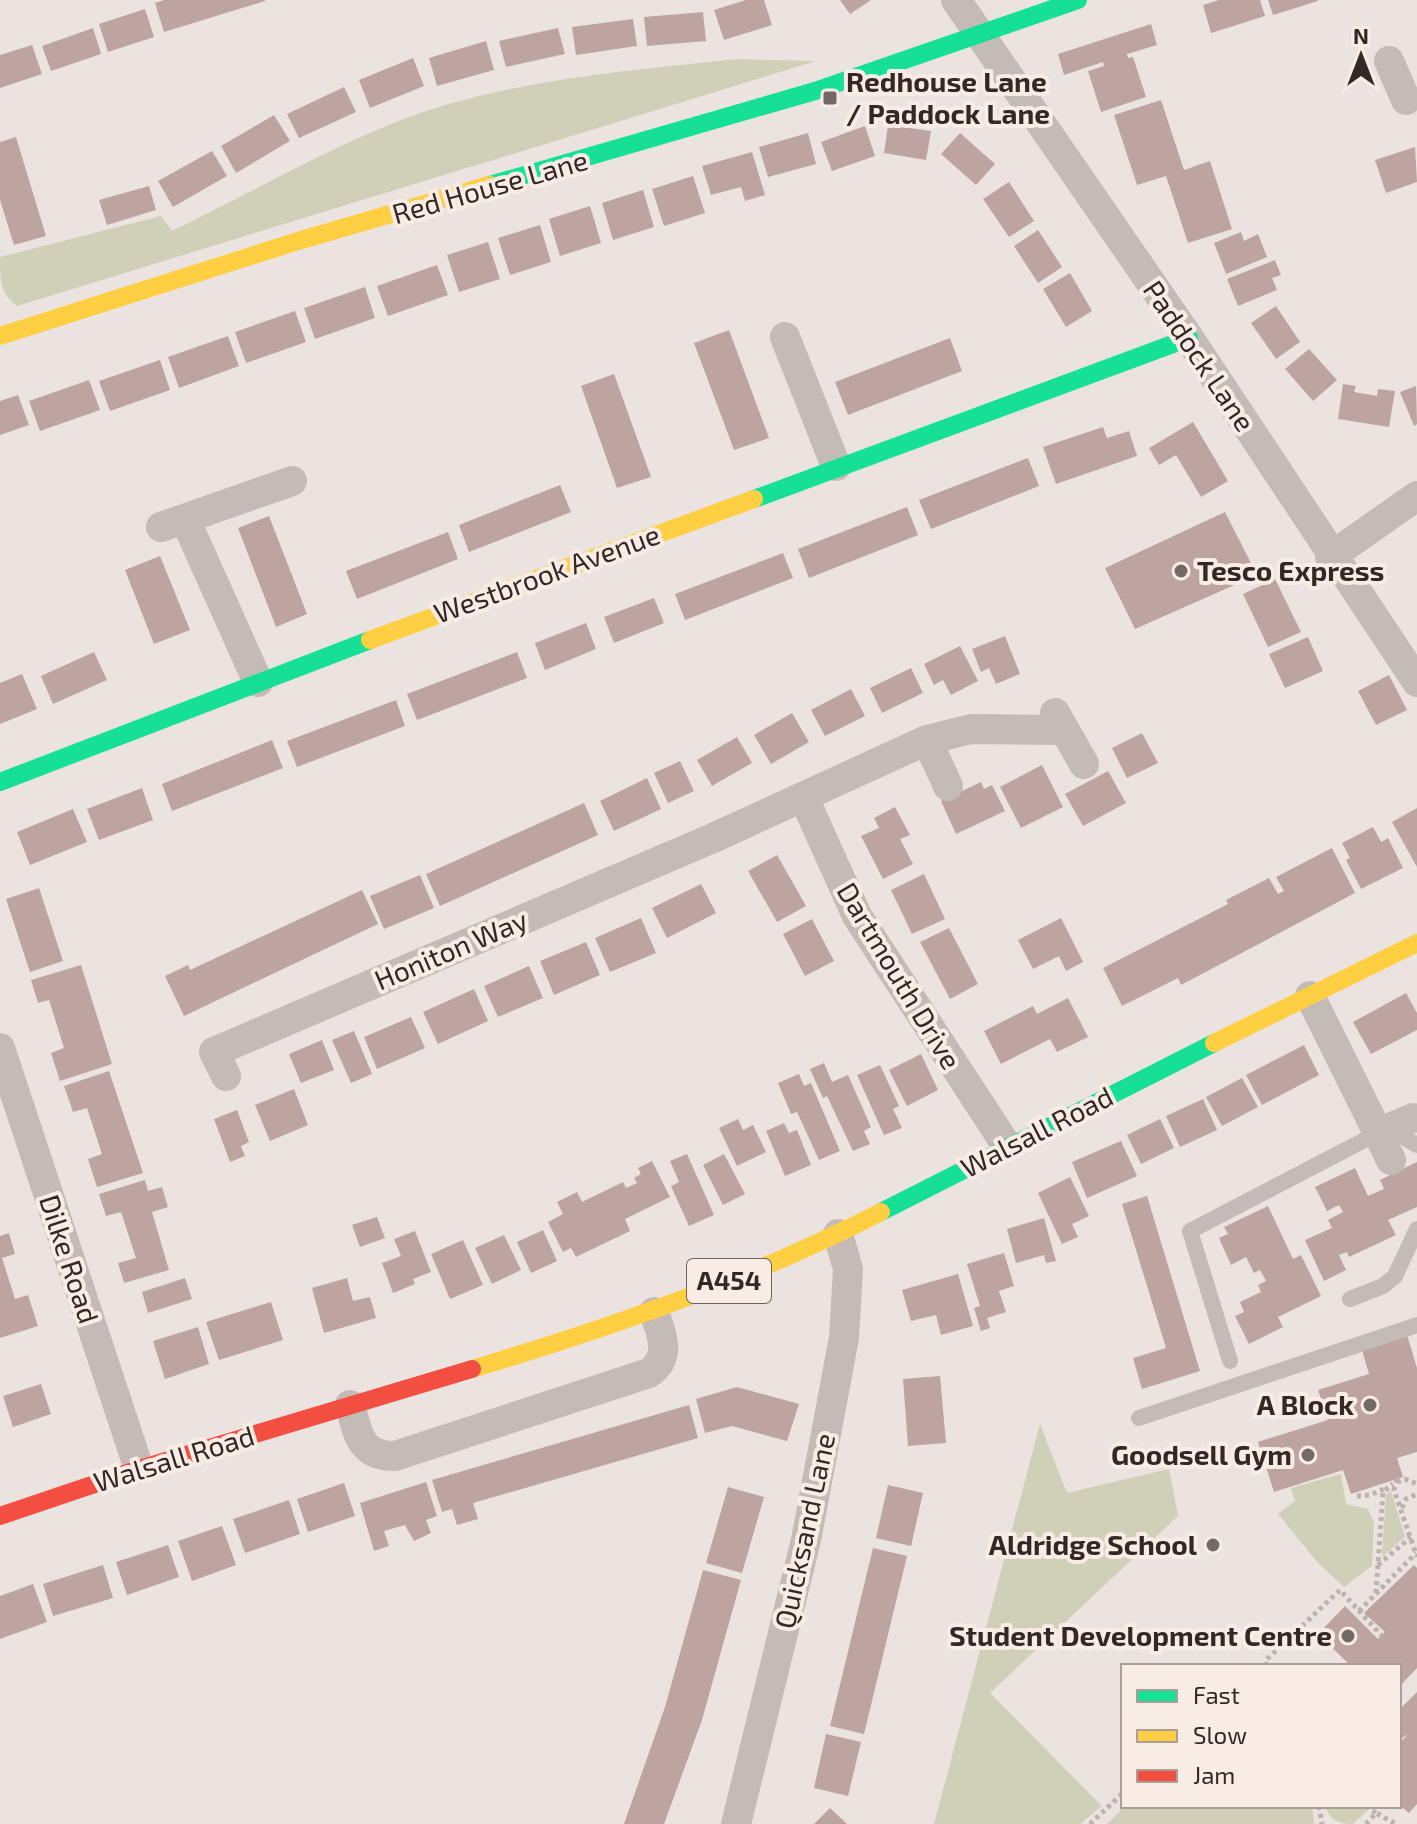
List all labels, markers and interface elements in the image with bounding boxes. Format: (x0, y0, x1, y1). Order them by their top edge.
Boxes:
north arrow (1321, 16, 1401, 96)
text: N (1353, 22, 1369, 48)
place label: Redhouse Lane / Paddock Lane (846, 64, 1050, 130)
marker: Redhouse Lane / Paddock Lane (821, 89, 839, 107)
street label: Red House Lane (388, 142, 591, 230)
street label: Paddock Lane (1137, 273, 1263, 437)
street label: Westbrook Avenue (429, 516, 664, 630)
place label: Tesco Express (1197, 553, 1384, 587)
marker: Tesco Express (1172, 562, 1190, 580)
street label: Dartmouth Drive (831, 876, 969, 1075)
street label: Honiton Way (369, 902, 532, 997)
street label: Walsall Road (955, 1078, 1118, 1184)
street label: Dilke Road (33, 1190, 107, 1327)
road number: A454 (687, 1259, 771, 1303)
place label: A Block (1257, 1387, 1354, 1421)
marker: A Block (1361, 1396, 1379, 1414)
street label: Walsall Road (89, 1417, 258, 1499)
street label: Quicksand Lane (767, 1430, 841, 1632)
place label: Goodsell Gym (1111, 1437, 1292, 1471)
marker: Goodsell Gym (1299, 1446, 1317, 1464)
place label: Aldridge School (989, 1527, 1198, 1561)
marker: Aldridge School (1204, 1536, 1222, 1554)
place label: Student Development Centre (949, 1618, 1332, 1652)
marker: Student Development Centre (1339, 1627, 1357, 1645)
legend (1121, 1664, 1401, 1808)
text: Fast (1193, 1680, 1240, 1709)
text: Slow (1193, 1720, 1247, 1749)
text: Jam (1193, 1760, 1235, 1789)

